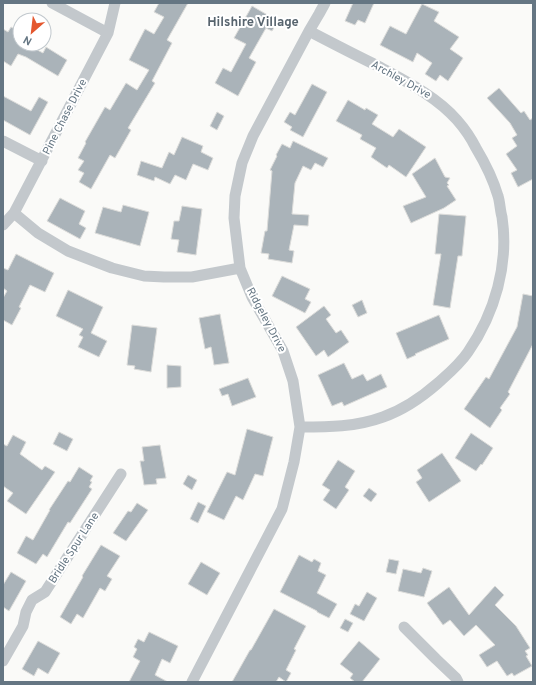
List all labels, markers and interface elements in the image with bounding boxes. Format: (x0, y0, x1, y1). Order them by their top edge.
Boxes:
north arrow (12, 12, 52, 52)
district label: Hilshire Village (207, 15, 299, 31)
text: N (21, 32, 35, 48)
street label: Archley Drive (369, 58, 433, 102)
street label: Pine Chase Drive (40, 77, 90, 157)
street label: Ridgeley Drive (243, 285, 289, 355)
street label: Bridle Spur Lane (46, 510, 102, 586)

